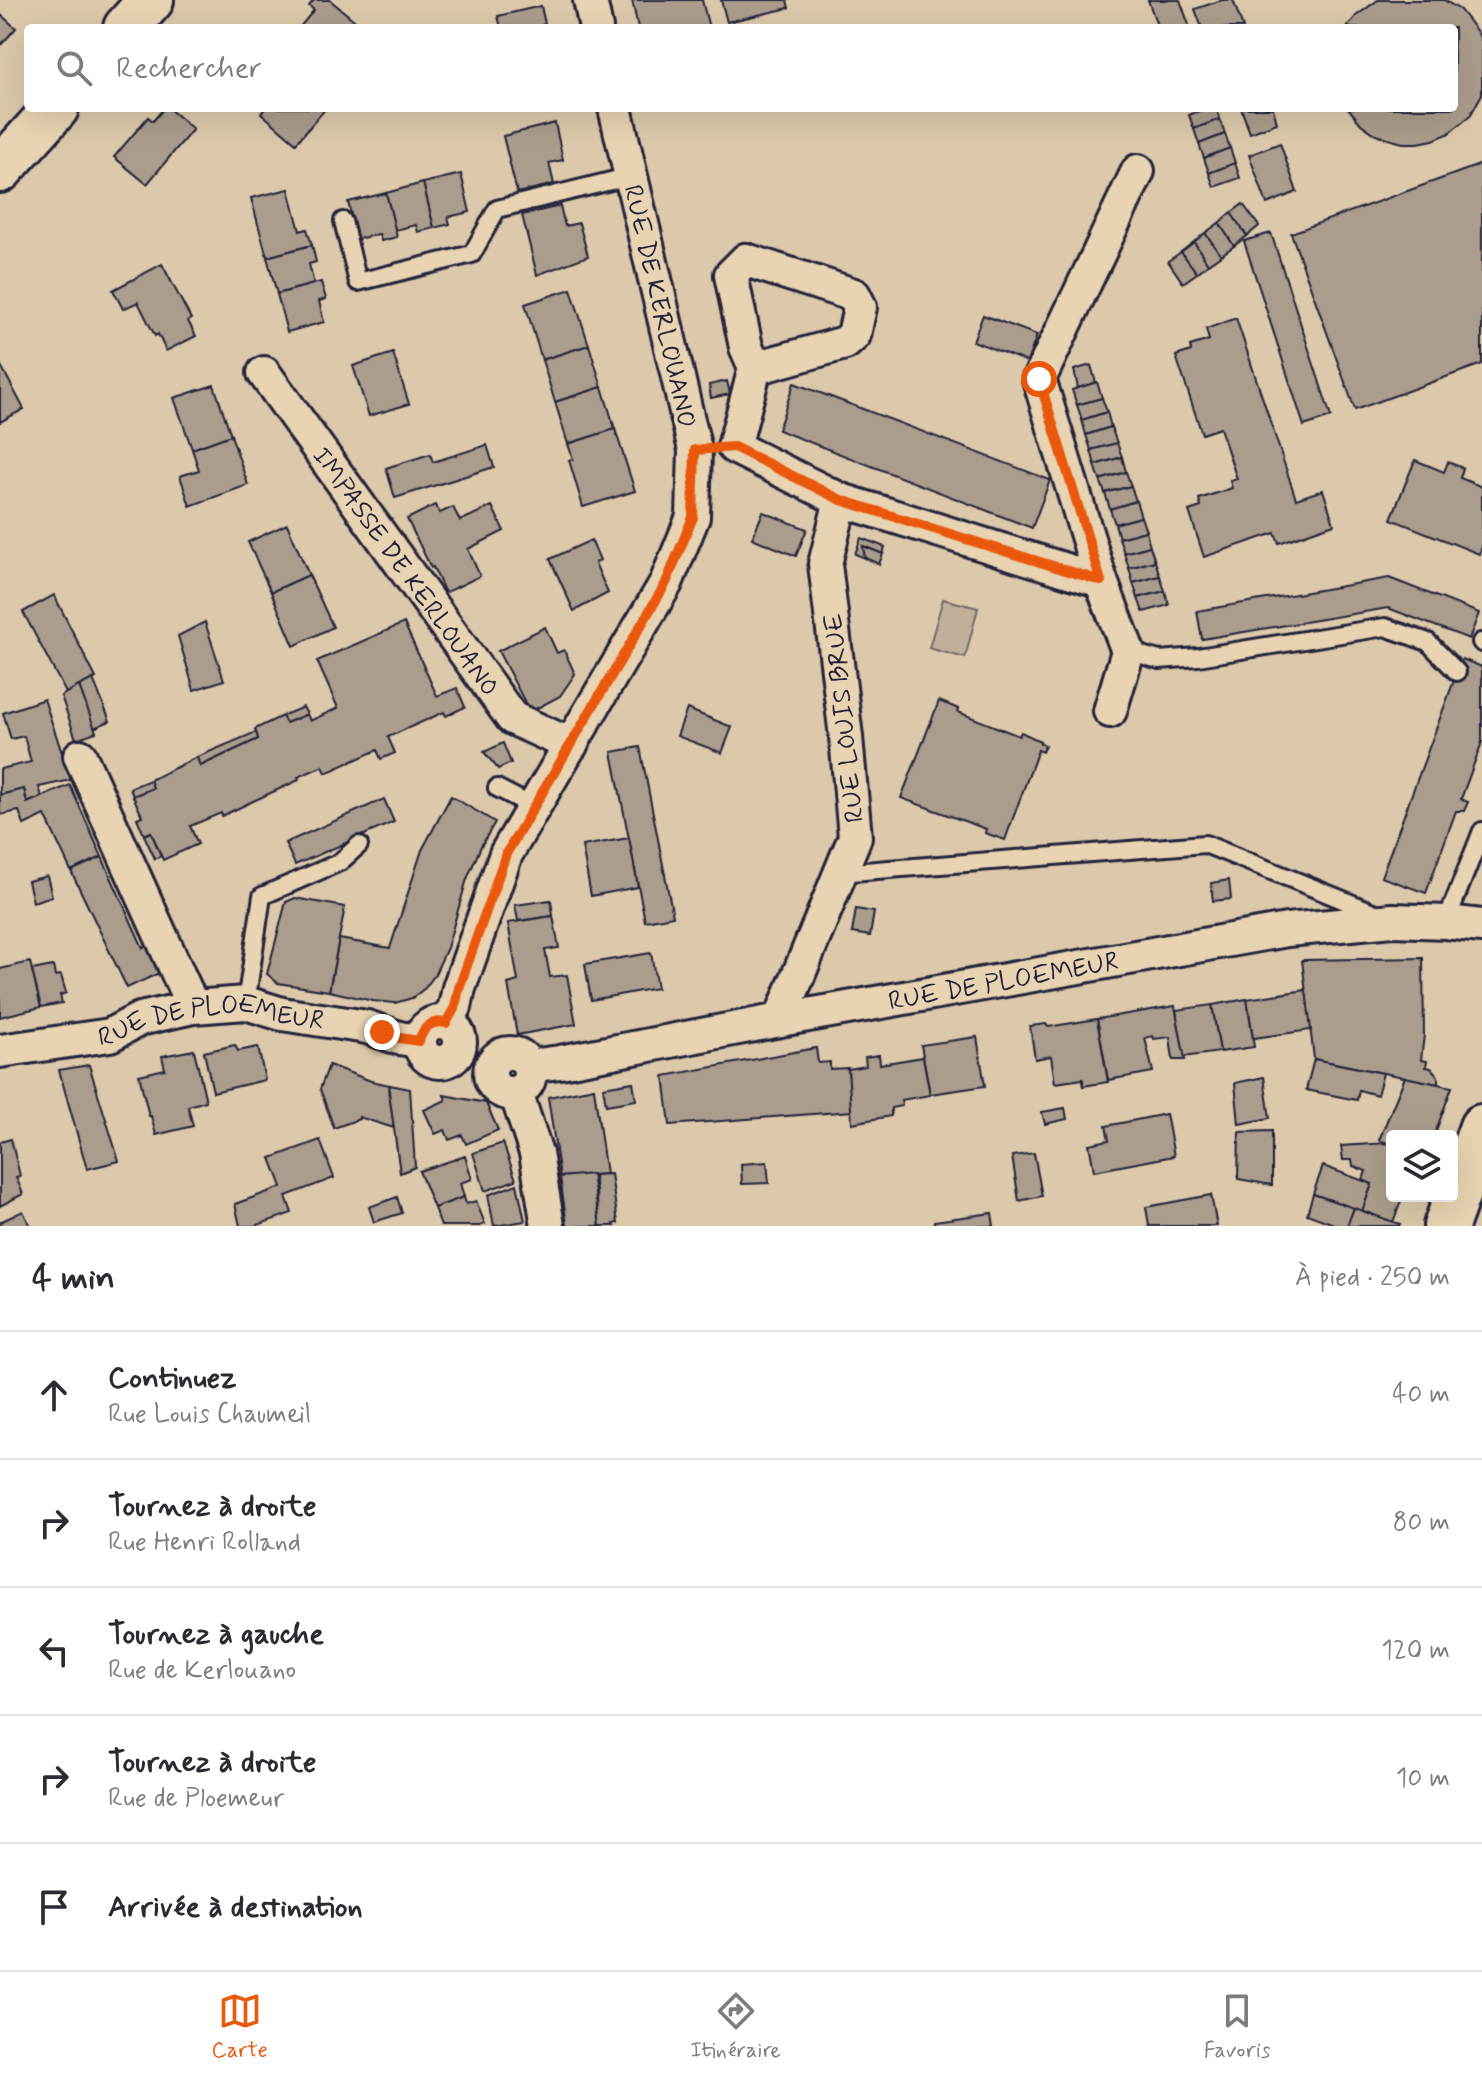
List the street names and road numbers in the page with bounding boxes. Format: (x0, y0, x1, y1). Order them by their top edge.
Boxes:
street label: RUE DE KERLOUANO (615, 182, 704, 431)
street label: IMPASSE DE KERLOUANO (304, 441, 506, 704)
street label: RUE LOUIS BRUE (817, 611, 873, 824)
street label: RUE DE PLOEMEUR (886, 945, 1121, 1019)
street label: RUE DE PLOEMEUR (96, 986, 326, 1056)

